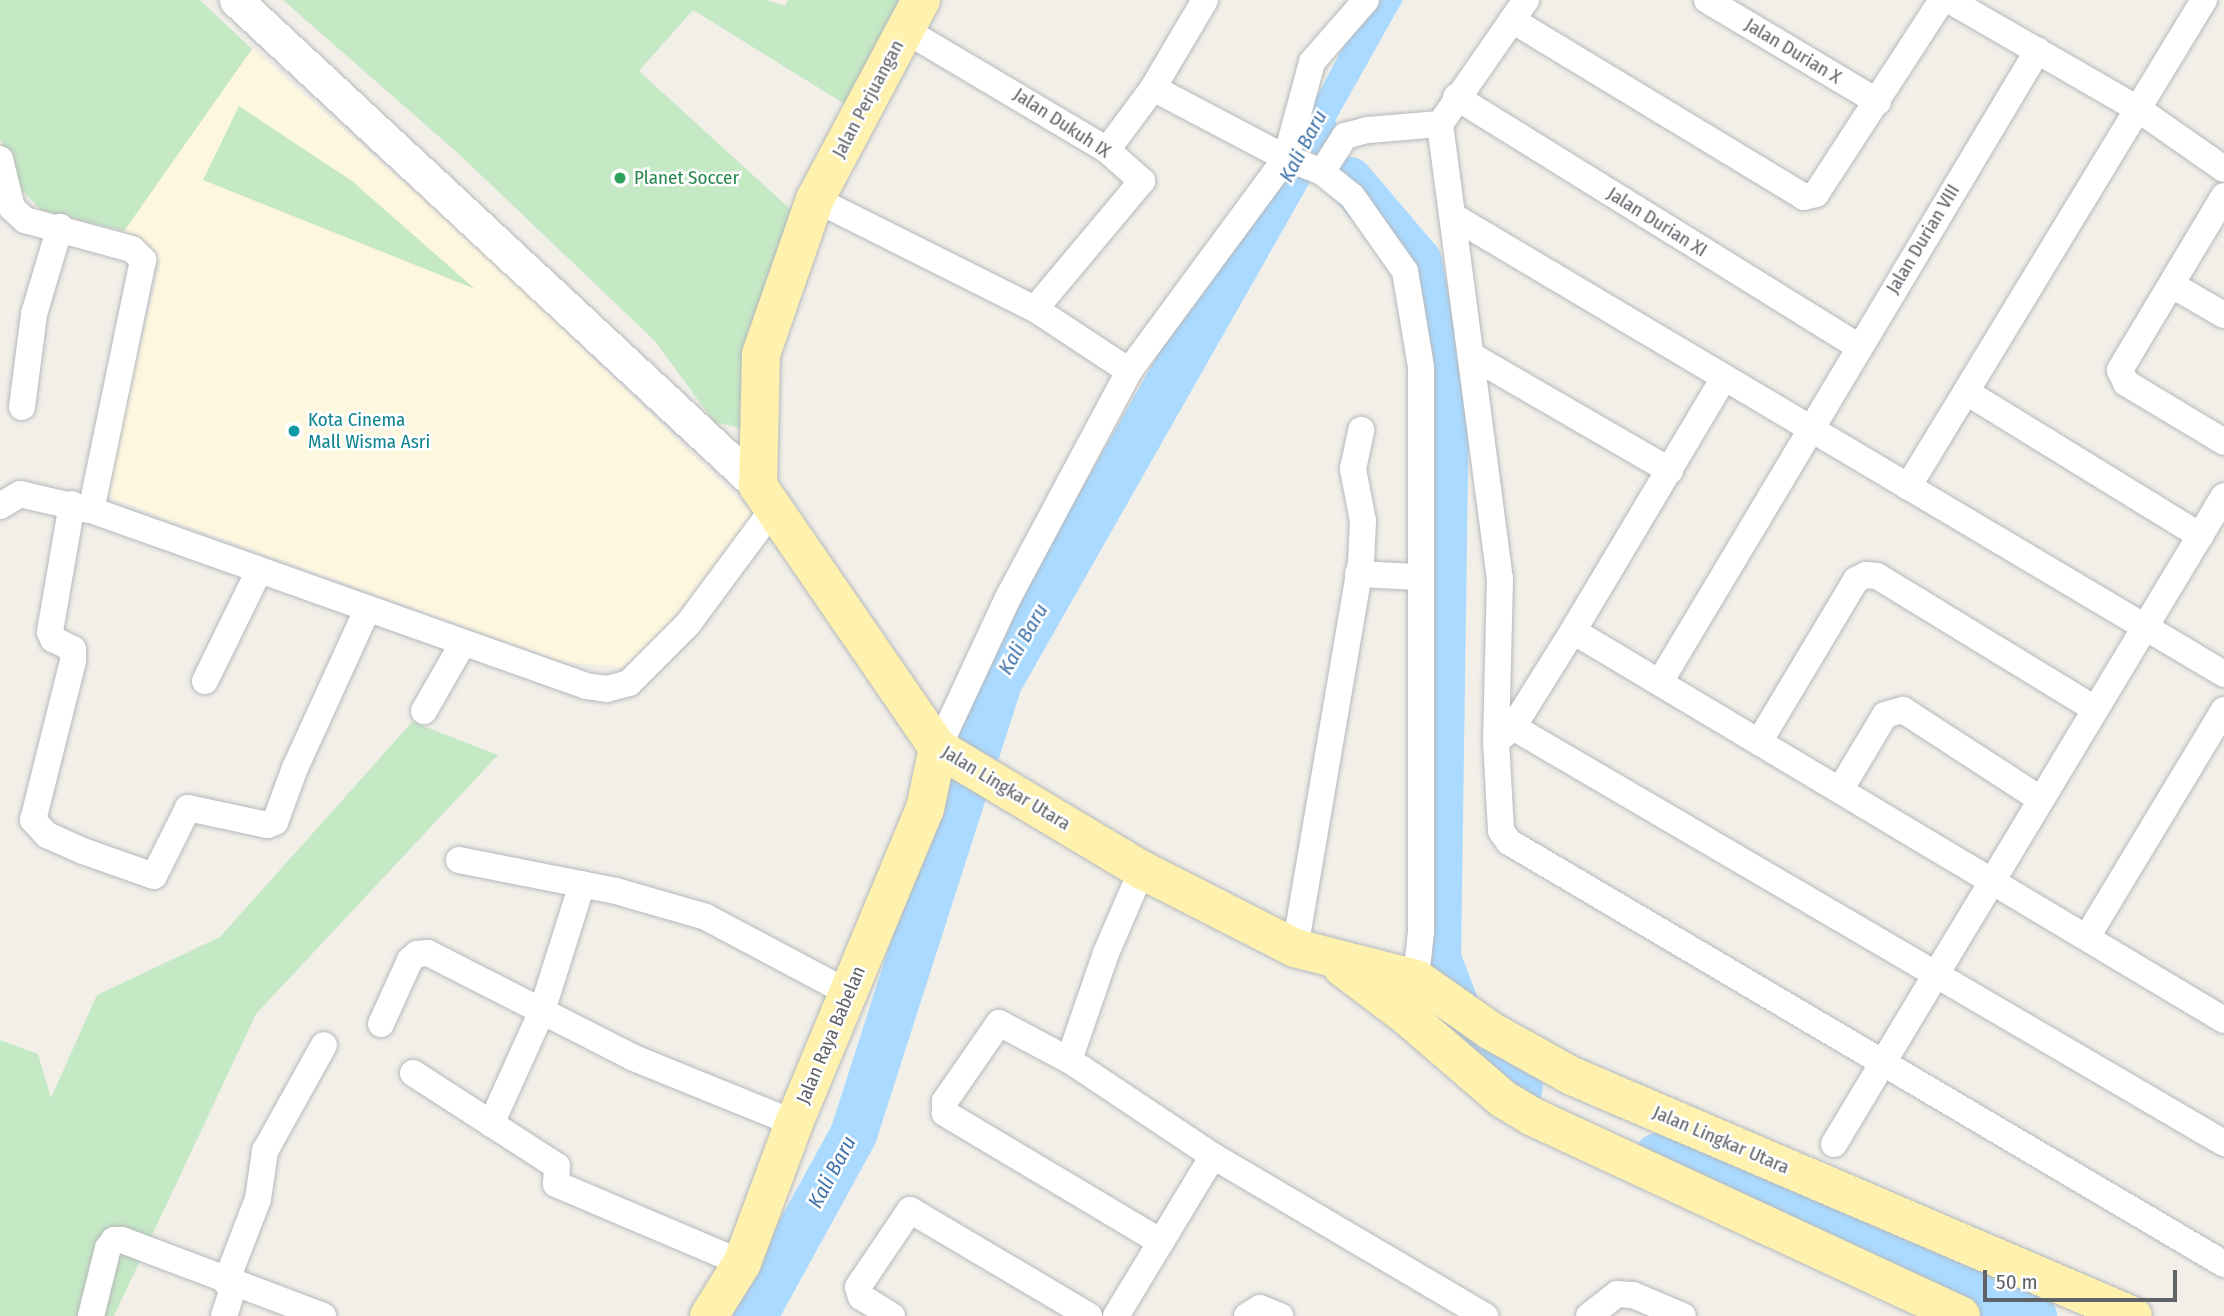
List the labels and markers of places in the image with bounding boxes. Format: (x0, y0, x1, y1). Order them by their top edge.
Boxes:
place label: Planet Soccer (634, 167, 739, 189)
marker: Planet Soccer (612, 170, 628, 186)
place label: Kota Cinema Mall Wisma Asri (308, 409, 430, 453)
marker: Kota Cinema Mall Wisma Asri (286, 423, 302, 439)

